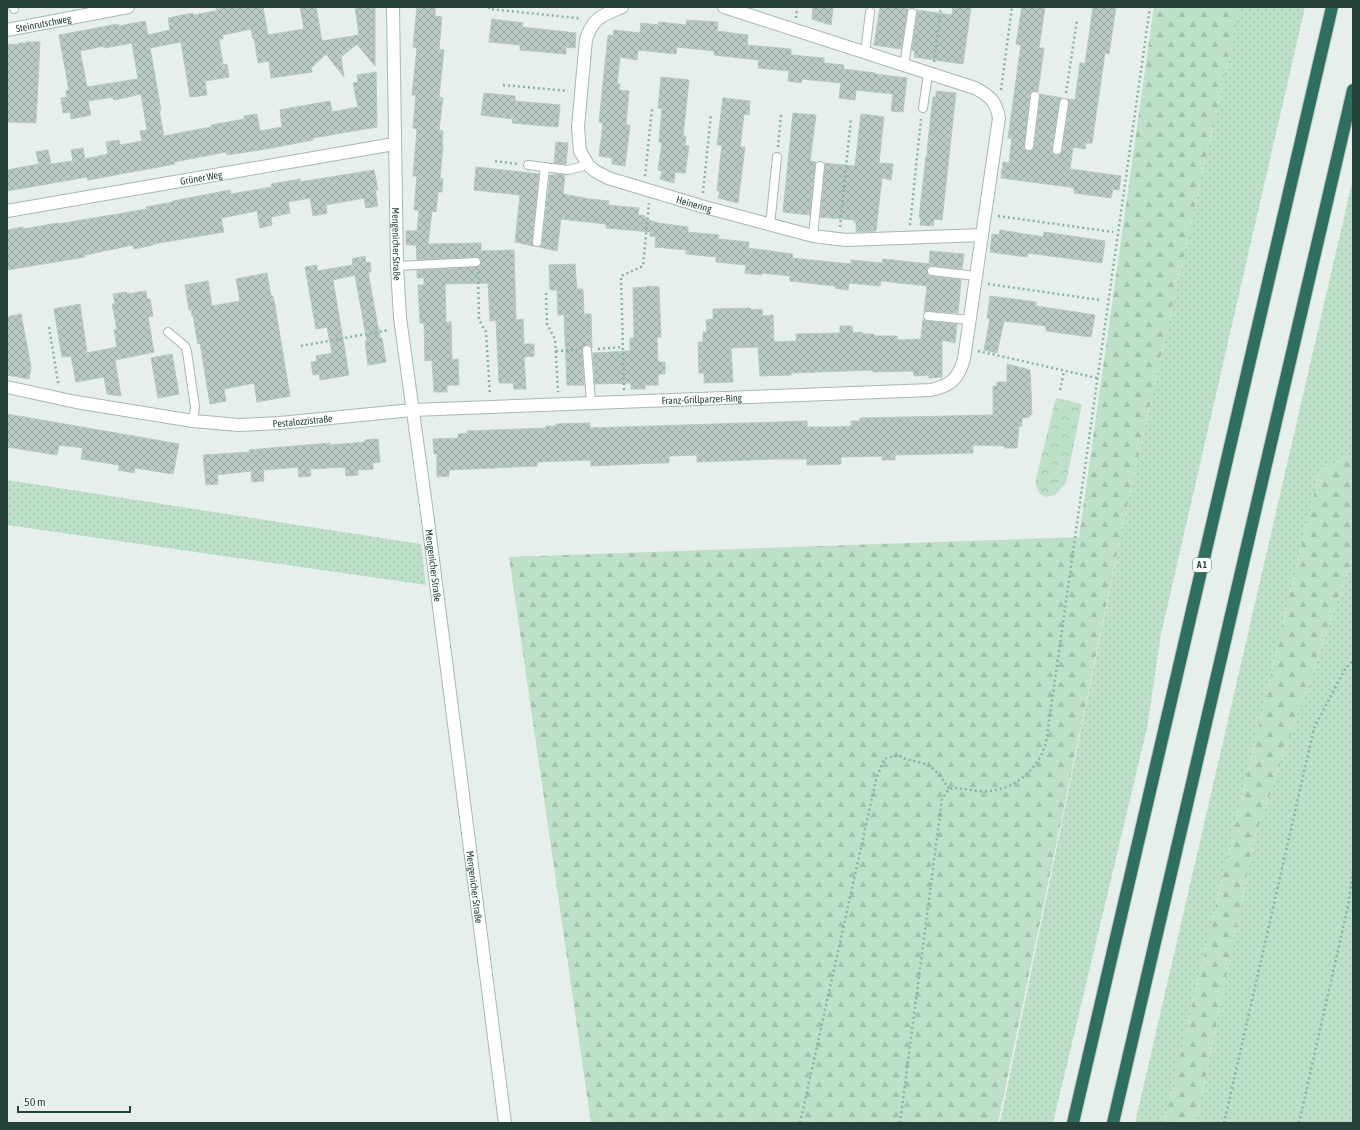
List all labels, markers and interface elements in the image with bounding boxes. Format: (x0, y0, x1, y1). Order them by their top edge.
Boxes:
street label: Steinrutschweg (15, 13, 73, 34)
street label: Grüner Weg (179, 169, 224, 187)
street label: Heinering (675, 194, 714, 215)
street label: Mengenicher Straße (390, 207, 403, 281)
street label: Franz-Grillparzer-Ring (661, 392, 743, 406)
street label: Pestalozzistraße (272, 413, 334, 429)
street label: Mengenicher Straße (423, 529, 443, 603)
road number: A 1 (1193, 558, 1211, 572)
street label: Mengenicher Straße (464, 850, 484, 924)
scale bar (18, 1088, 130, 1114)
text: 50 m (24, 1095, 46, 1109)

